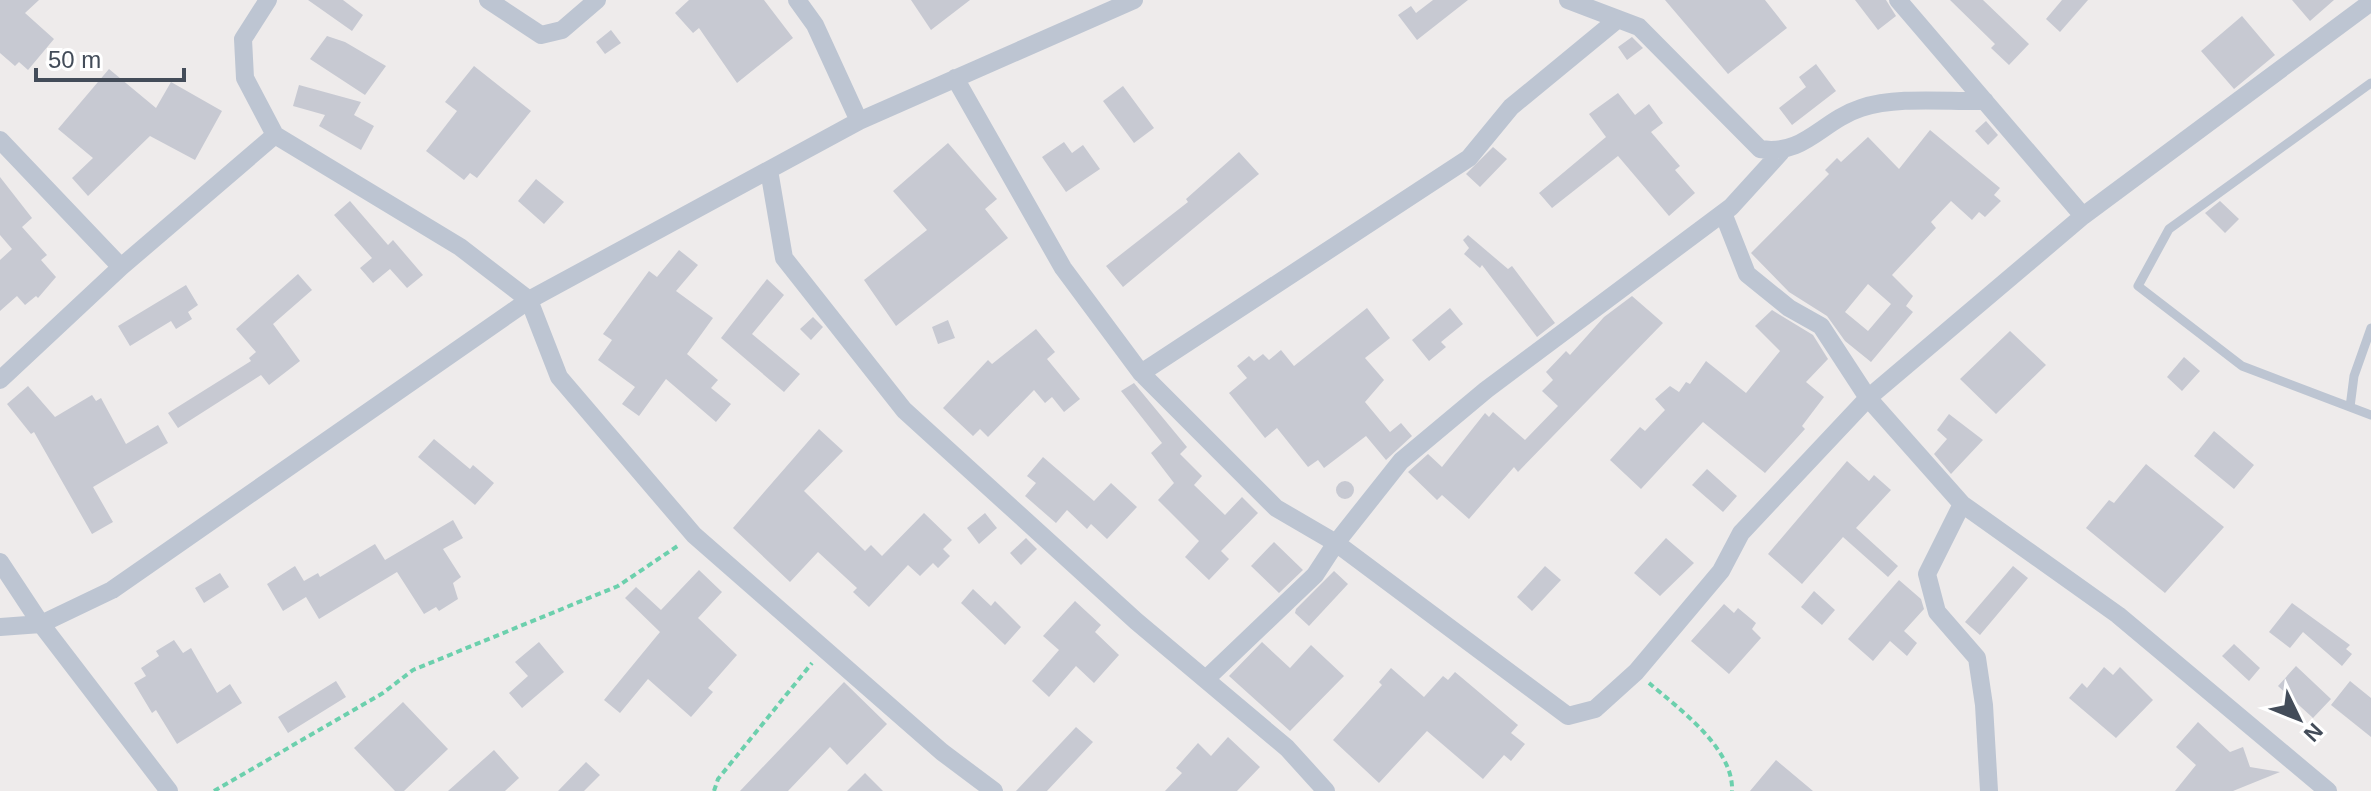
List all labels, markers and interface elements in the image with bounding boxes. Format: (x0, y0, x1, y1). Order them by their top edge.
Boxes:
scale bar (36, 32, 184, 82)
text: 50 m (48, 46, 101, 73)
north arrow (2259, 679, 2339, 759)
text: N (2299, 718, 2328, 747)

